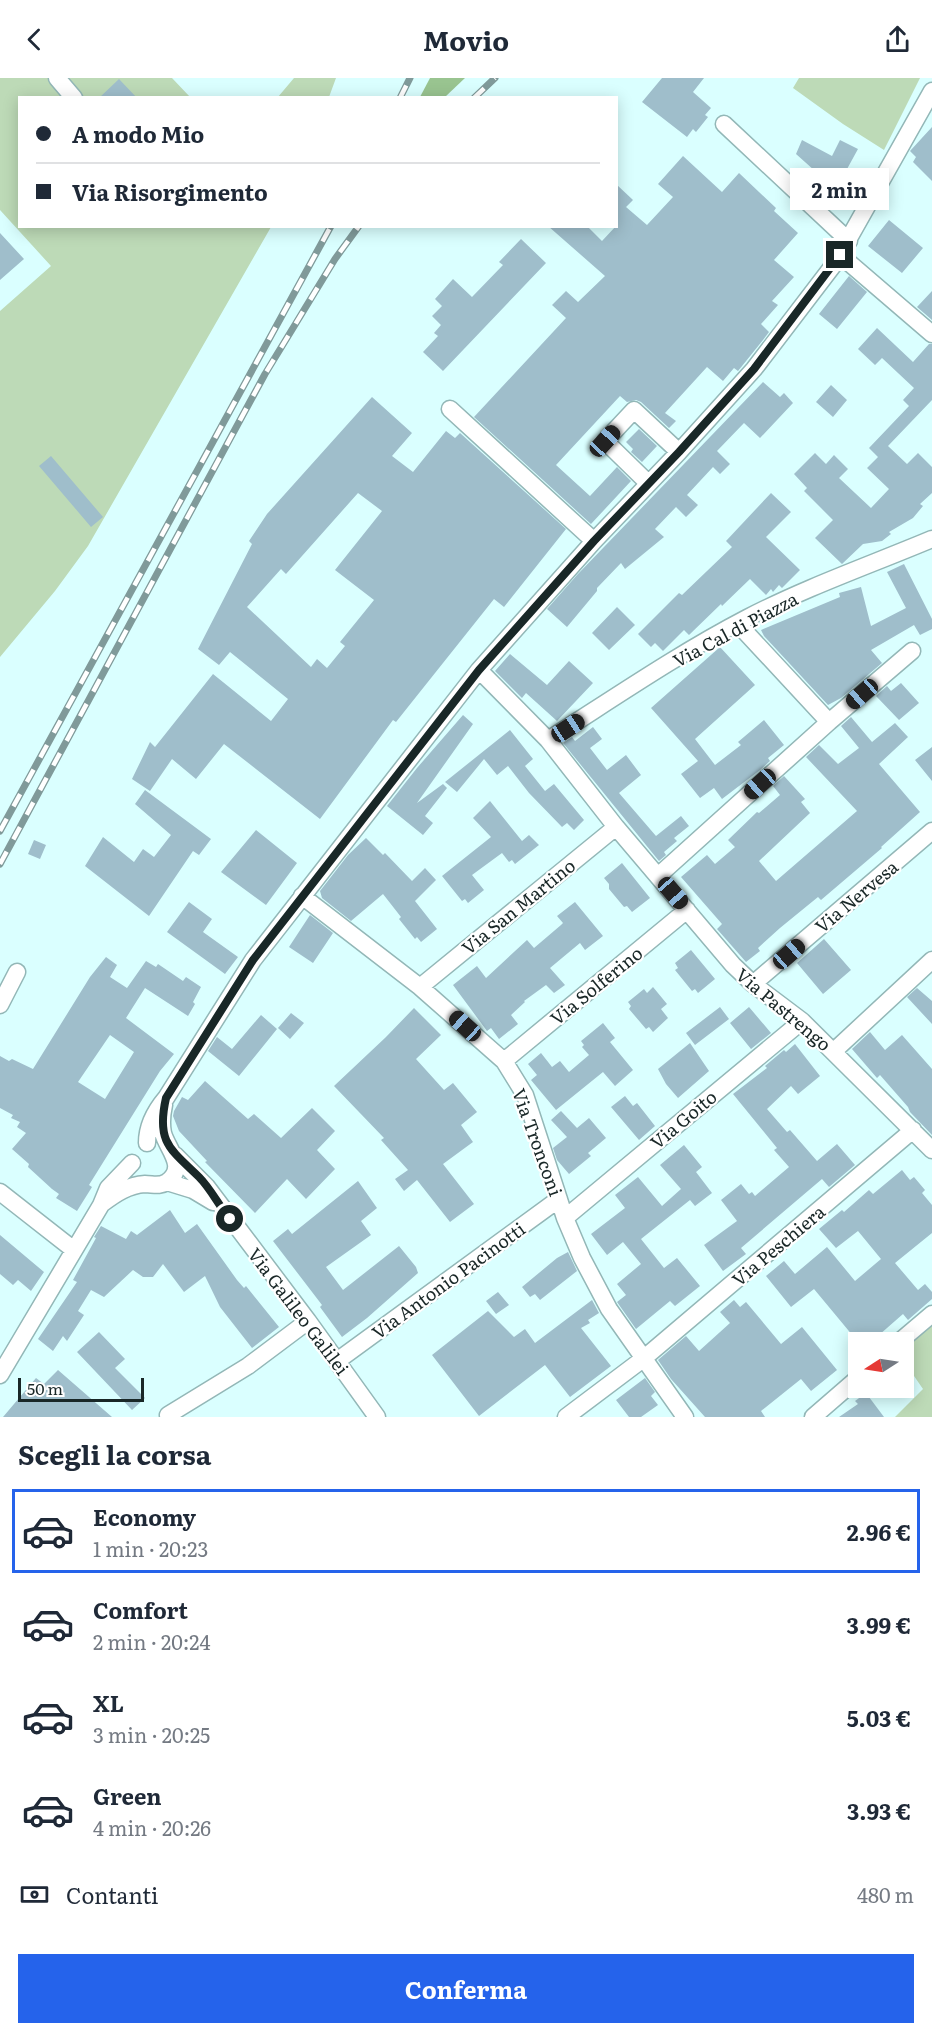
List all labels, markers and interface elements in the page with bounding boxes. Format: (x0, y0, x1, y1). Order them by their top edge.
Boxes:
text: Movio (423, 19, 509, 59)
icon: back (18, 23, 51, 56)
icon: share (881, 23, 914, 56)
text: A modo Mio (72, 117, 204, 150)
callout: 2 min (790, 168, 890, 210)
text: 2 min (812, 174, 867, 204)
text: Via Risorgimento (72, 175, 268, 208)
route end (826, 241, 853, 268)
car (586, 422, 624, 460)
street label: Via Cal di Piazza (668, 584, 803, 673)
car (843, 675, 881, 713)
car (548, 711, 588, 745)
car (741, 765, 779, 803)
street label: Via San Martino (455, 852, 581, 960)
street label: Via Nervesa (809, 853, 904, 939)
car (654, 874, 692, 912)
car (770, 935, 808, 973)
street label: Via Solferino (544, 939, 648, 1031)
street label: Via Pastrengo (730, 961, 838, 1057)
car (446, 1007, 484, 1045)
street label: Via Goito (644, 1083, 722, 1155)
street label: Via Tronconi (506, 1084, 570, 1200)
street label: Via Peschiera (725, 1198, 831, 1292)
route start (216, 1205, 243, 1232)
street label: Via Antonio Pacinotti (366, 1215, 530, 1345)
street label: Via Galileo Galilei (242, 1242, 356, 1380)
north arrow (848, 1332, 914, 1398)
map controls (848, 1332, 914, 1398)
scale bar (18, 1375, 144, 1402)
text: 50 m (27, 1376, 63, 1400)
text: Scegli la corsa (18, 1433, 211, 1473)
text: Economy (93, 1500, 196, 1533)
icon: car (21, 1504, 75, 1558)
text: 2.96 € (847, 1515, 911, 1548)
text: 1 min · 20:23 (93, 1533, 208, 1563)
text: Comfort (93, 1593, 188, 1626)
icon: car (21, 1597, 75, 1651)
text: 3.99 € (846, 1608, 911, 1641)
text: 2 min · 20:24 (93, 1626, 210, 1656)
text: XL (93, 1686, 124, 1719)
icon: car (21, 1690, 75, 1744)
text: 5.03 € (847, 1701, 911, 1734)
text: 3 min · 20:25 (93, 1719, 210, 1749)
text: Green (93, 1779, 162, 1812)
icon: car (21, 1783, 75, 1837)
text: 3.93 € (847, 1794, 911, 1827)
text: 4 min · 20:26 (93, 1812, 211, 1842)
icon: cash (18, 1878, 51, 1911)
text: Contanti (66, 1878, 158, 1911)
text: 480 m (857, 1879, 914, 1909)
button: Conferma (18, 1954, 914, 2023)

